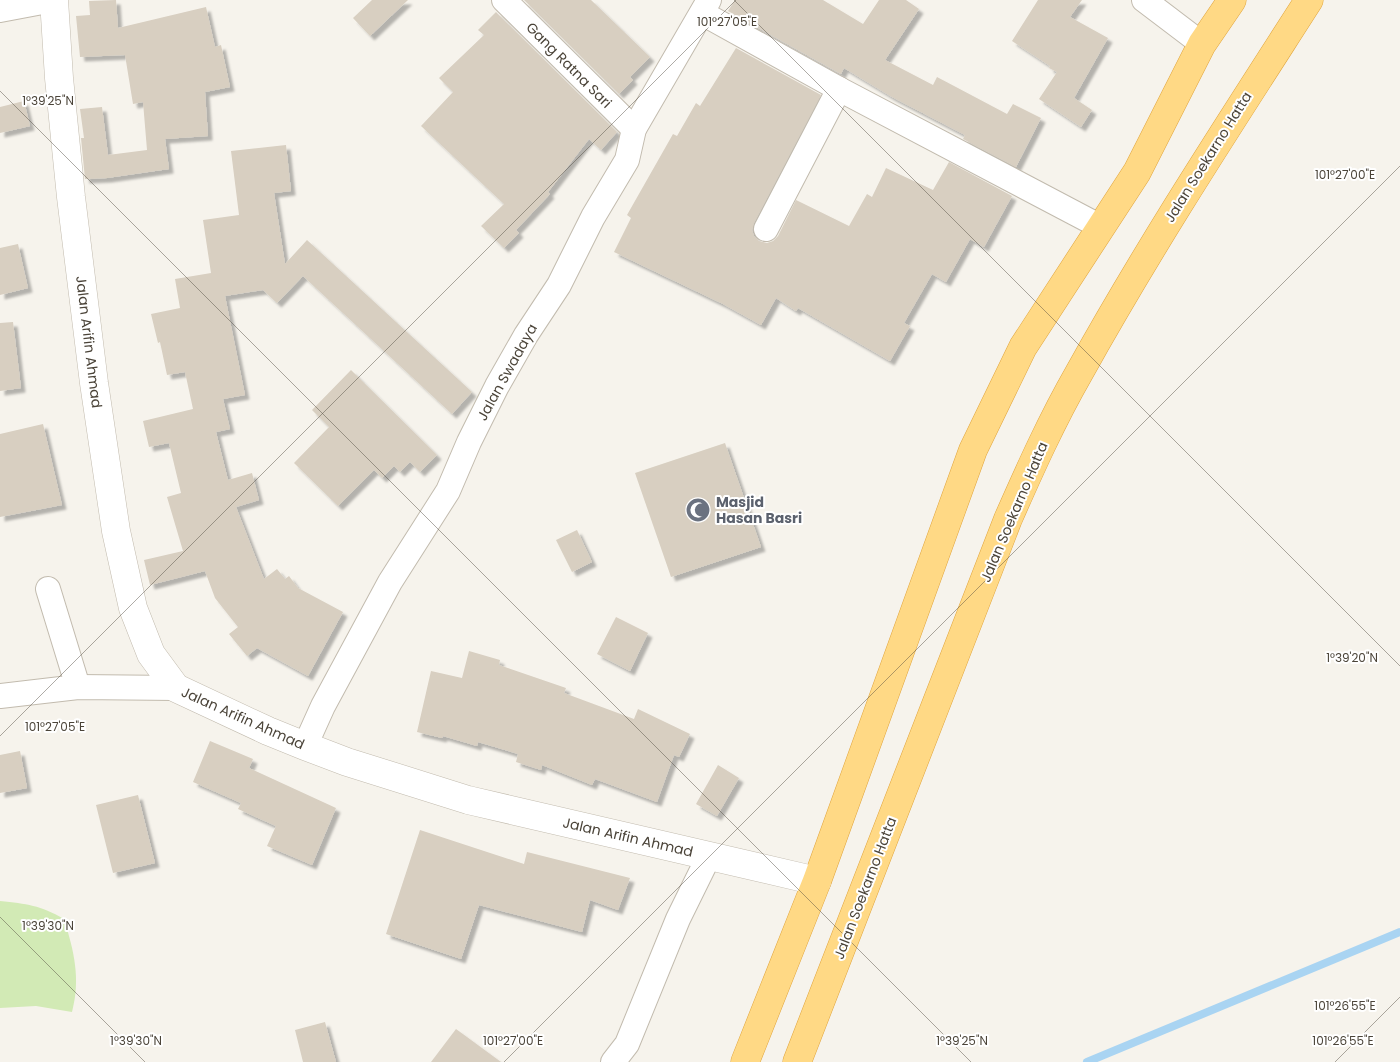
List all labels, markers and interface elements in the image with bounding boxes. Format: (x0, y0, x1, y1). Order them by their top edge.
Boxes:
text: 101°27'05"E (697, 13, 757, 30)
street label: Gang Ratna Sari (522, 18, 616, 112)
street label: Jalan Soekarno Hatta (1160, 88, 1256, 226)
text: 1°39'25"N (22, 92, 74, 109)
text: 101°27'00"E (1315, 166, 1375, 183)
street label: Jalan Arifin Ahmad (71, 275, 107, 409)
street label: Jalan Swadaya (472, 320, 542, 424)
street label: Jalan Soekarno Hatta (975, 439, 1053, 585)
place label: Masjid Hasan Basri (716, 492, 802, 528)
mosque icon: Masjid Hasan Basri (685, 497, 711, 523)
text: 1°39'20"N (1326, 649, 1378, 666)
street label: Jalan Arifin Ahmad (178, 682, 308, 754)
text: 101°27'05"E (25, 718, 85, 735)
street label: Jalan Arifin Ahmad (561, 812, 695, 862)
street label: Jalan Soekarno Hatta (829, 814, 901, 962)
text: 1°39'30"N (22, 917, 74, 934)
text: 101°26'55"E (1314, 997, 1376, 1014)
text: 1°39'30"N (110, 1032, 162, 1049)
text: 101°27'00"E (483, 1032, 543, 1049)
text: 1°39'25"N (936, 1032, 988, 1049)
text: 101°26'55"E (1312, 1032, 1374, 1049)

